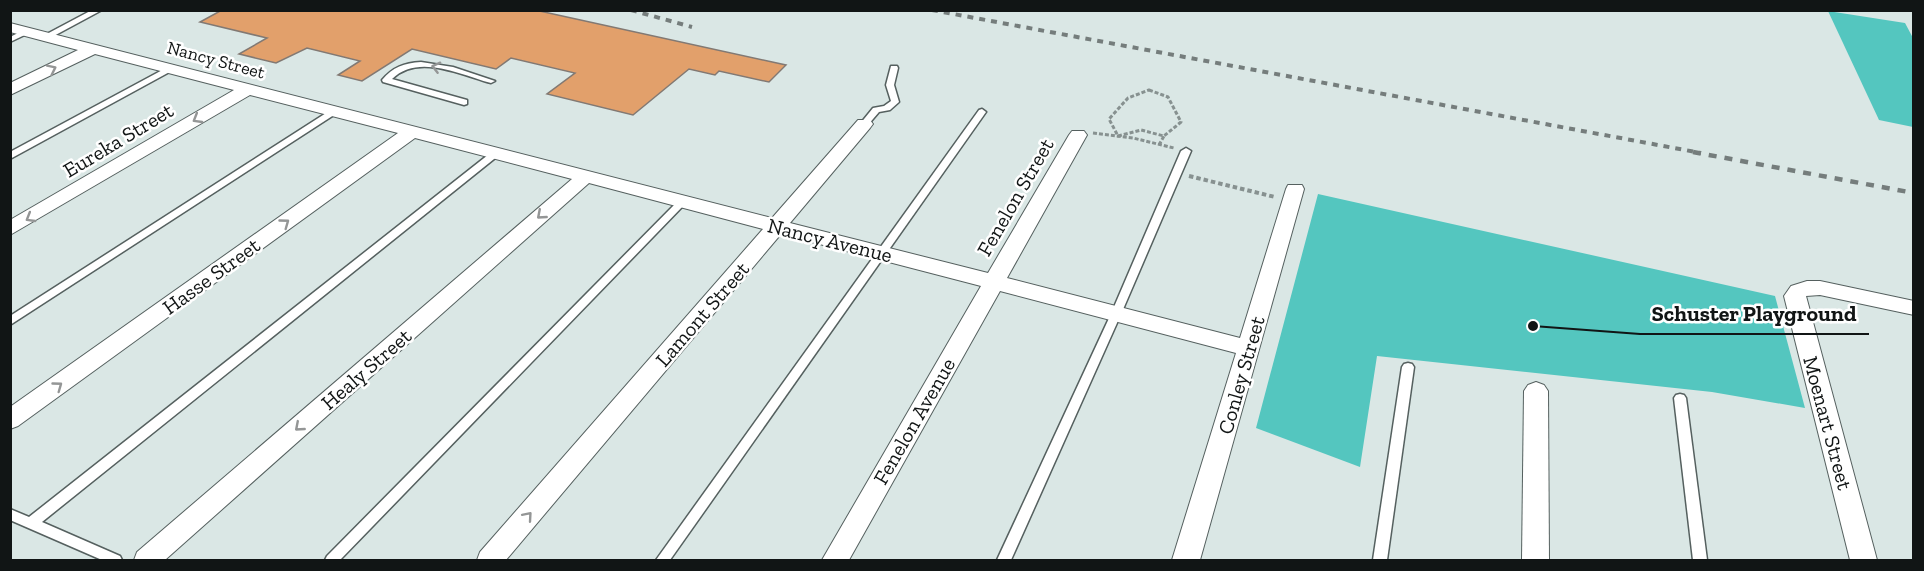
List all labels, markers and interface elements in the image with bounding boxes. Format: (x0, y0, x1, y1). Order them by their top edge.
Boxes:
street label: Nancy Street (165, 36, 268, 84)
one-way arrow (432, 62, 442, 75)
one-way arrow (46, 65, 57, 76)
street label: Eureka Street (58, 97, 178, 183)
one-way arrow (193, 111, 204, 123)
street label: Fenelon Street (971, 134, 1059, 260)
one-way arrow (537, 208, 548, 219)
one-way arrow (26, 211, 36, 222)
street label: Nancy Avenue (765, 212, 895, 268)
one-way arrow (278, 220, 289, 231)
street label: Hasse Street (157, 232, 265, 320)
street label: Lamont Street (650, 256, 754, 371)
callout: Schuster Playground (1640, 294, 1869, 334)
text: Schuster Playground (1652, 300, 1857, 327)
street label: Conley Street (1212, 313, 1270, 437)
street label: Healy Street (316, 323, 416, 415)
street label: Fenelon Avenue (868, 353, 960, 489)
street label: Moenart Street (1798, 353, 1858, 493)
one-way arrow (51, 382, 62, 393)
one-way arrow (295, 420, 306, 431)
one-way arrow (521, 512, 532, 523)

